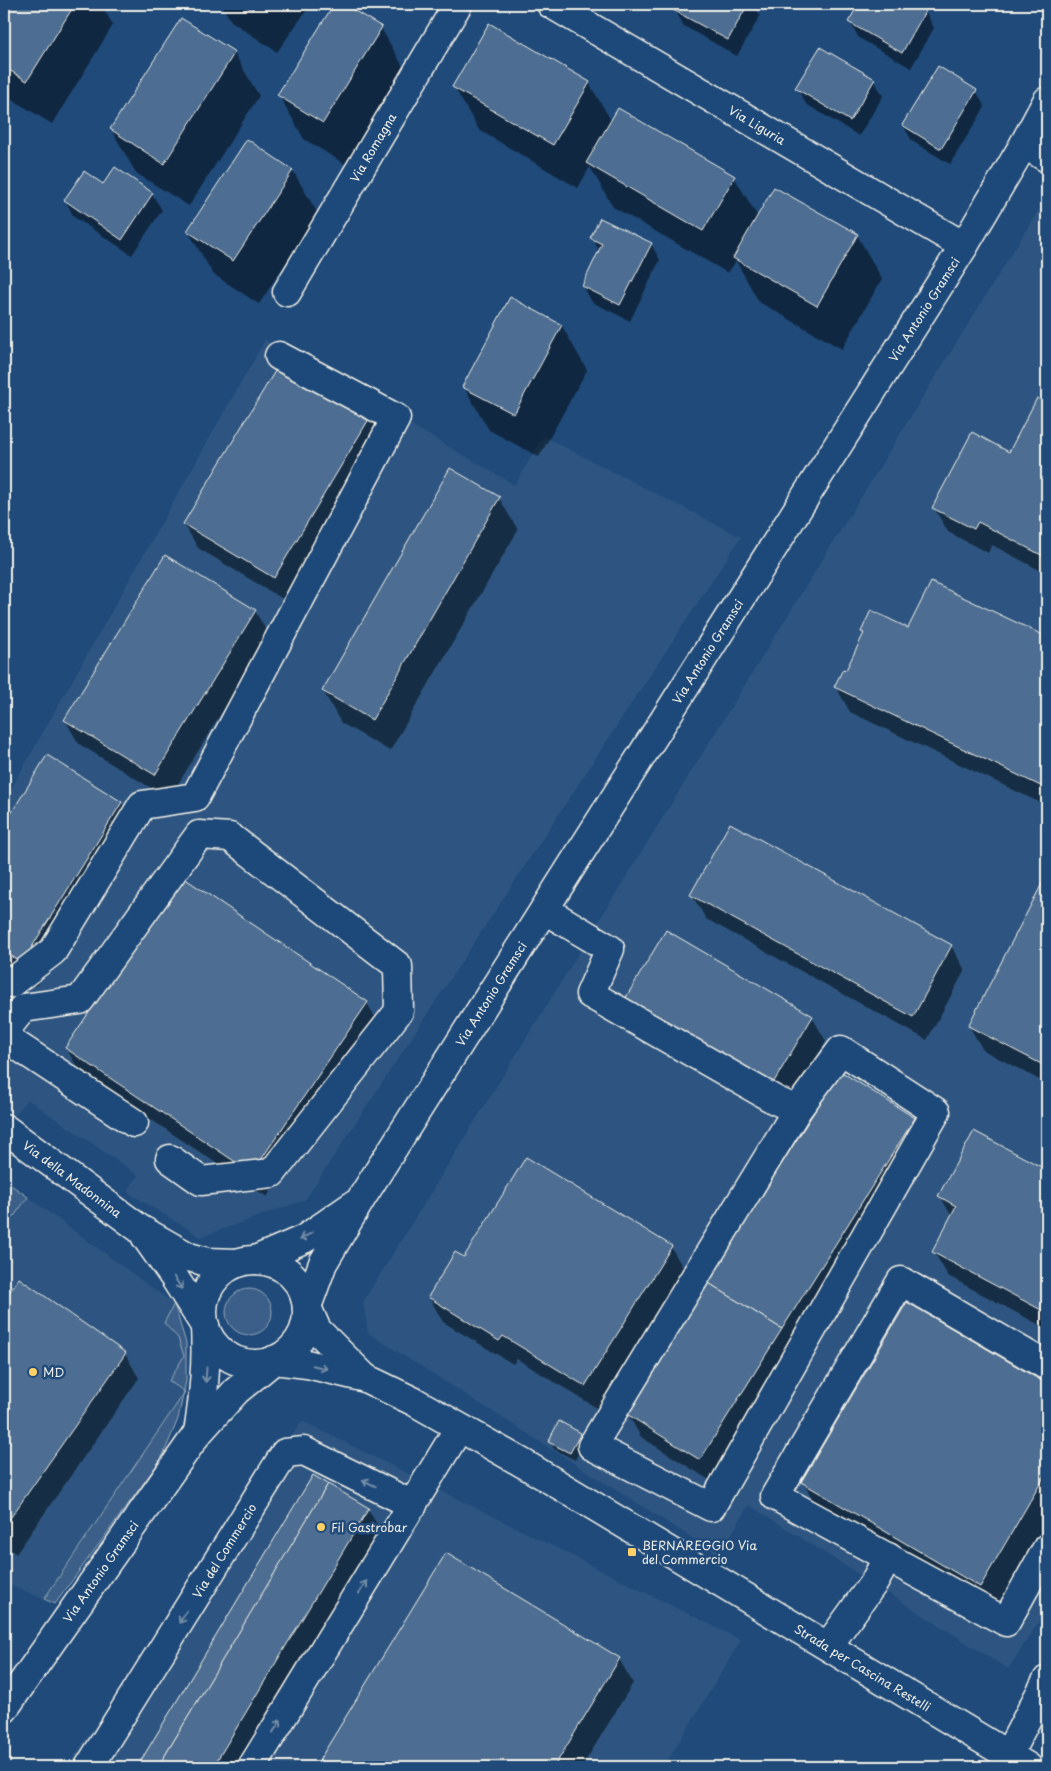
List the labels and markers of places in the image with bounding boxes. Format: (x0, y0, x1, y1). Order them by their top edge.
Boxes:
place label: MD (43, 1363, 64, 1381)
marker: MD (27, 1366, 39, 1378)
place label: Fil Gastrobar (331, 1518, 408, 1536)
marker: Fil Gastrobar (315, 1521, 327, 1533)
place label: BERNAREGGIO Via del Commercio (642, 1536, 757, 1568)
marker: BERNAREGGIO Via del Commercio (626, 1546, 638, 1558)

